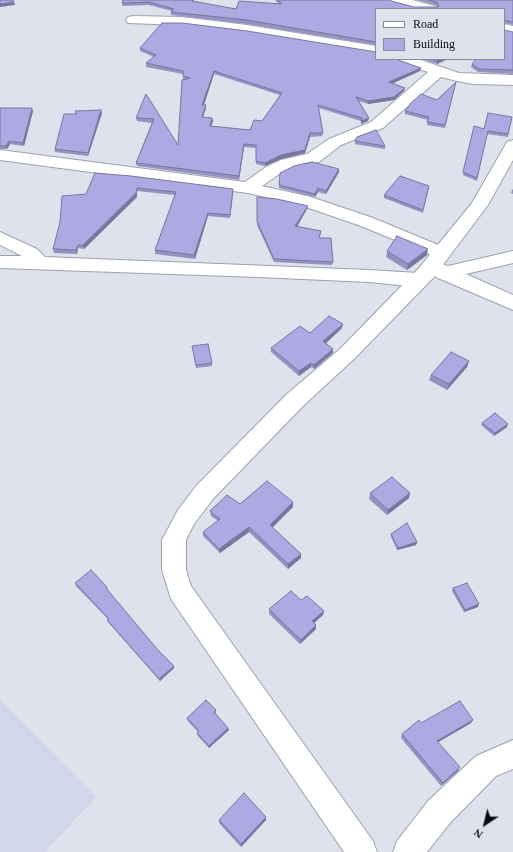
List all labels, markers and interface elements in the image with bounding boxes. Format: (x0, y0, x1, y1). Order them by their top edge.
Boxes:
legend (375, 8, 505, 60)
text: Road (413, 17, 438, 31)
text: Building (413, 37, 455, 51)
north arrow (465, 804, 505, 844)
text: N (471, 827, 485, 841)

